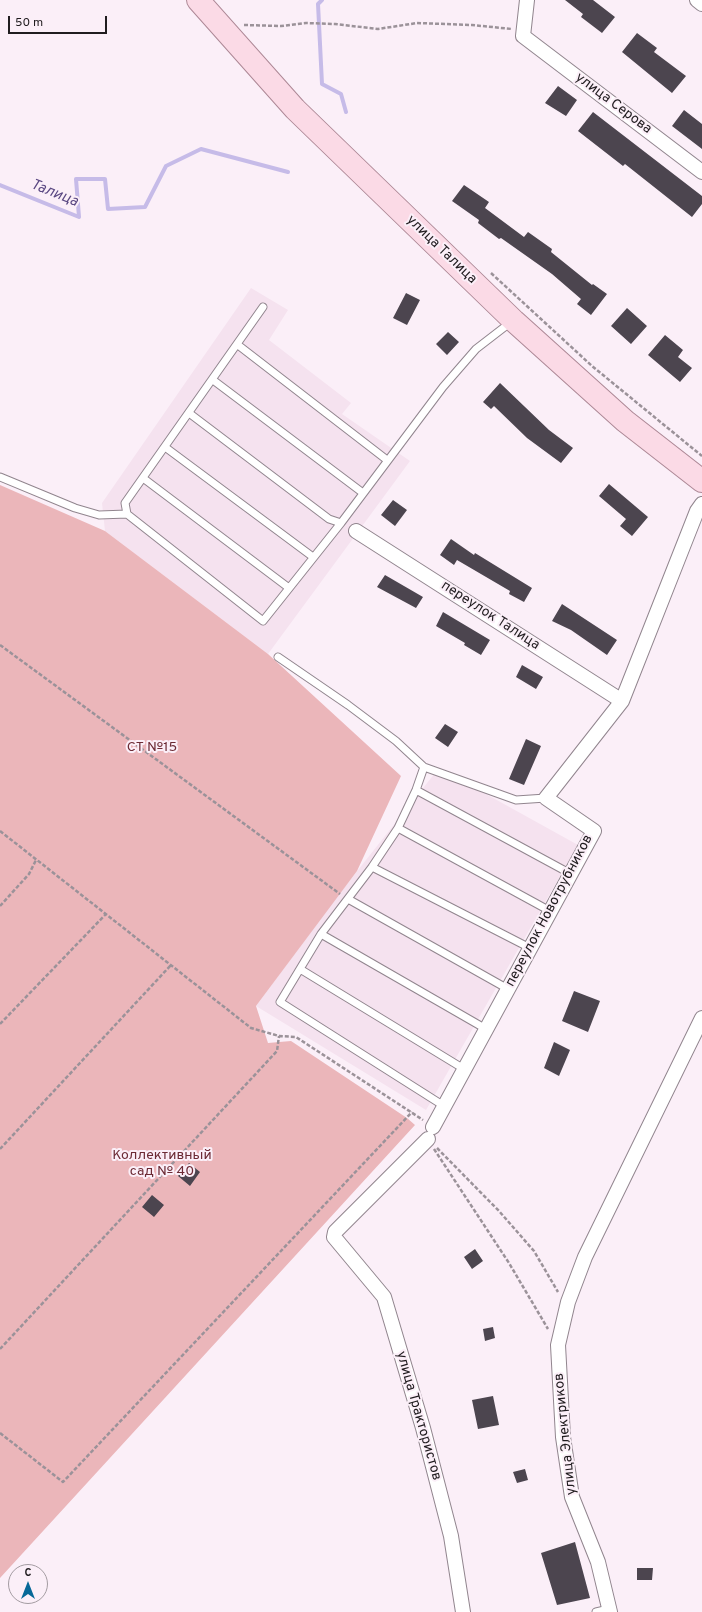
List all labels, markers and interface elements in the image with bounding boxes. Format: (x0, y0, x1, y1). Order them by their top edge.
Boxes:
scale bar (10, 8, 109, 34)
text: 50 m (15, 15, 43, 31)
street label: улица Серова (571, 70, 655, 138)
water label: Талица (28, 176, 80, 212)
street label: улица Талица (402, 212, 480, 288)
street label: переулок Талица (437, 578, 543, 654)
park label: СТ №15 (127, 740, 177, 756)
street label: переулок Новотрубников (503, 832, 597, 990)
park label: Коллективный сад № 40 (112, 1148, 212, 1180)
street label: улица Трактористов (391, 1349, 445, 1483)
street label: улица Электриков (551, 1372, 581, 1496)
north arrow (8, 1564, 48, 1604)
text: С (24, 1566, 32, 1580)

